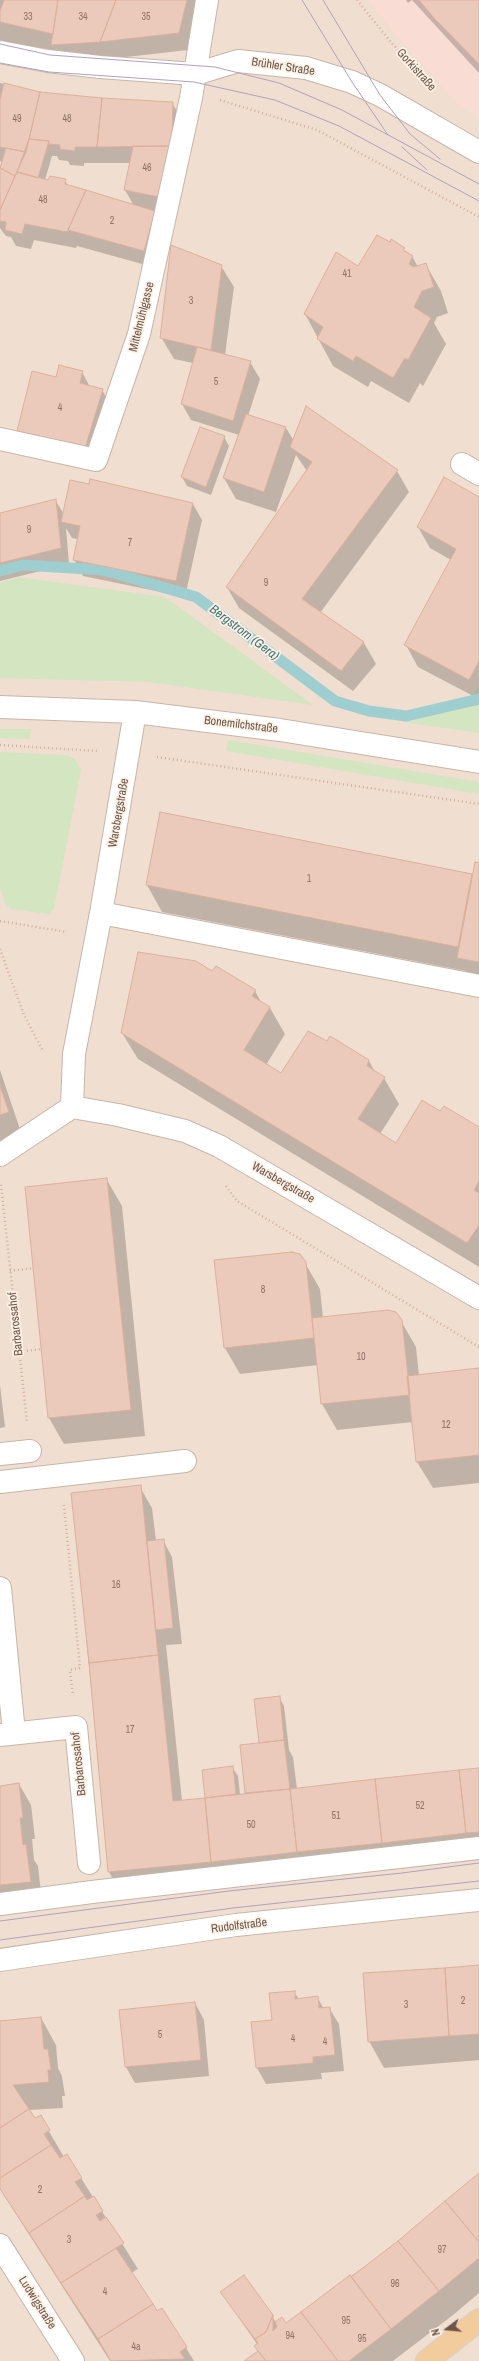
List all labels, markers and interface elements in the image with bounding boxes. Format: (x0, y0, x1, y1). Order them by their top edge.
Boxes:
house number: 33 (23, 11, 33, 23)
house number: 34 (78, 11, 88, 23)
house number: 35 (141, 11, 151, 23)
street label: Gorkistraße (393, 46, 439, 94)
street label: Brühler Straße (250, 55, 316, 79)
house number: 49 (12, 113, 22, 125)
house number: 48 (62, 113, 72, 125)
house number: 46 (142, 162, 152, 174)
house number: 48 (38, 194, 48, 206)
house number: 2 (110, 215, 114, 227)
house number: 41 (342, 268, 352, 280)
street label: Mittelmühlgasse (126, 281, 158, 353)
house number: 3 (189, 295, 193, 307)
house number: 5 (214, 376, 218, 388)
house number: 4 (58, 402, 62, 414)
house number: 9 (27, 524, 31, 536)
house number: 7 (128, 537, 132, 549)
house number: 9 (264, 577, 268, 589)
water label: Bergstrom (Gera) (206, 602, 282, 664)
street label: Bonemilchstraße (203, 713, 279, 737)
street label: Warsbergstraße (106, 777, 132, 849)
house number: 1 (307, 873, 311, 885)
street label: Warsbergstraße (249, 1159, 317, 1207)
house number: 8 (261, 1284, 265, 1296)
street label: Barbarossahof (5, 1291, 27, 1357)
house number: 10 (356, 1351, 366, 1363)
house number: 12 (441, 1419, 451, 1431)
house number: 16 (111, 1579, 121, 1591)
house number: 17 (125, 1724, 135, 1736)
street label: Barbarossahof (68, 1731, 90, 1797)
house number: 52 (415, 1800, 425, 1812)
house number: 51 (331, 1810, 341, 1822)
house number: 50 (246, 1819, 256, 1831)
street label: Rudolfstraße (210, 1915, 268, 1937)
house number: 2 (461, 1995, 465, 2007)
house number: 3 (404, 1999, 408, 2011)
house number: 5 (158, 2029, 162, 2041)
house number: 4 (291, 2033, 295, 2045)
house number: 4 (323, 2036, 327, 2048)
house number: 2 (38, 2184, 42, 2196)
house number: 3 (67, 2234, 71, 2246)
house number: 97 (437, 2244, 447, 2256)
street label: Ludwigstraße (15, 2274, 59, 2332)
house number: 96 (390, 2278, 400, 2290)
house number: 4 (103, 2286, 107, 2298)
north arrow (427, 2309, 467, 2349)
house number: 95 (341, 2315, 351, 2327)
text: N (428, 2327, 443, 2337)
house number: 94 (285, 2330, 295, 2342)
house number: 95 (357, 2333, 367, 2345)
house number: 4a (131, 2341, 141, 2353)

